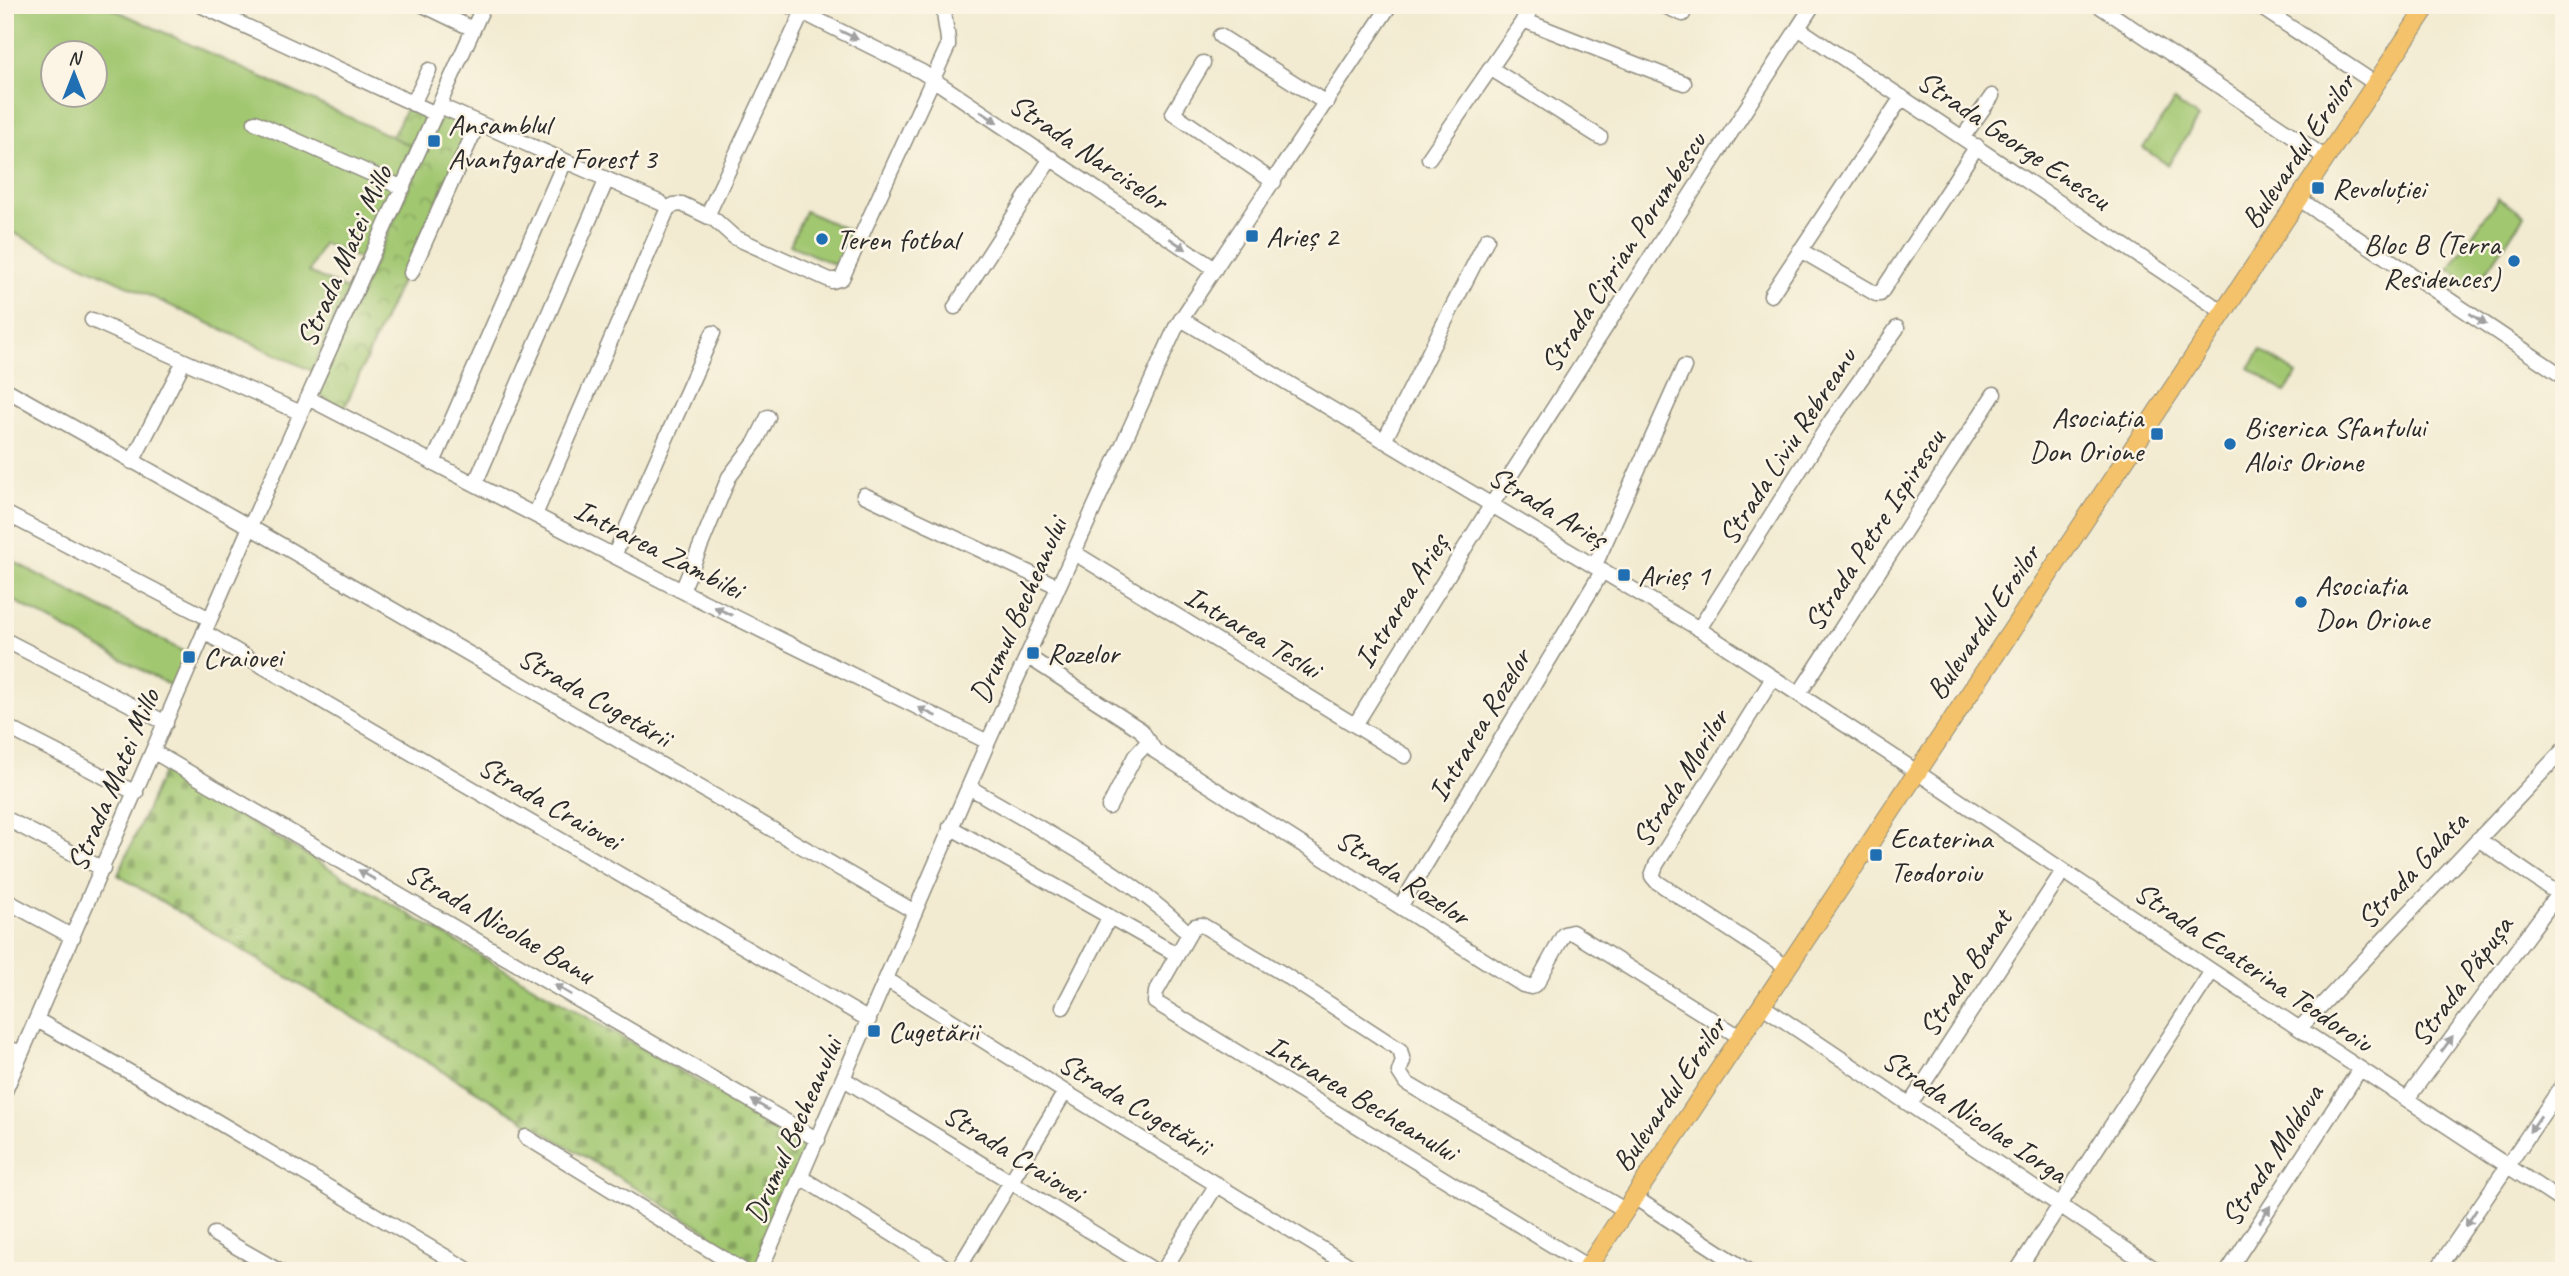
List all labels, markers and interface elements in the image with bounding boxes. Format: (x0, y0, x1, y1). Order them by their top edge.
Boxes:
one-way arrow (839, 29, 859, 40)
north arrow (38, 38, 108, 108)
text: N (68, 46, 83, 70)
street label: Strada George Enescu (1910, 61, 2119, 220)
street label: Bulevardul Eroilor (2232, 64, 2365, 236)
street label: Strada Narciselor (1002, 85, 1178, 220)
place label: Ansamblul Avantgarde Forest 3 (448, 105, 659, 177)
one-way arrow (980, 111, 999, 124)
street label: Strada Ciprian Porumbescu (1531, 123, 1716, 379)
marker: Ansamblul Avantgarde Forest 3 (426, 133, 442, 149)
street label: Strada Matei Millo (287, 158, 401, 353)
place label: Revoluției (2332, 169, 2429, 207)
marker: Revoluției (2310, 180, 2326, 196)
place label: Arieș 2 (1266, 217, 1341, 255)
place label: Teren fotbal (836, 220, 964, 258)
place label: Bloc B (Terra Residences) (2364, 225, 2502, 297)
marker: Arieș 2 (1244, 228, 1260, 244)
marker: Teren fotbal (814, 231, 830, 247)
one-way arrow (1169, 237, 1187, 251)
marker: Bloc B (Terra Residences) (2506, 253, 2522, 269)
one-way arrow (2469, 312, 2487, 326)
street label: Strada Liviu Rebreanu (1709, 339, 1866, 552)
place label: Asociația Don Orione (2029, 398, 2145, 470)
place label: Biserica Sfantului Alois Orione (2244, 408, 2429, 480)
street label: Strada Petre Ispirescu (1795, 420, 1954, 638)
marker: Asociația Don Orione (2149, 426, 2165, 442)
marker: Biserica Sfantului Alois Orione (2222, 436, 2238, 452)
street label: Strada Arieș (1482, 457, 1616, 559)
street label: Intrarea Zambilei (568, 490, 753, 609)
street label: Drumul Becheanului (960, 508, 1077, 709)
street label: Intrarea Arieș (1345, 525, 1458, 675)
street label: Bulevardul Eroilor (1917, 535, 2050, 707)
place label: Arieș 1 (1638, 556, 1712, 594)
place label: Asociatia Don Orione (2315, 566, 2431, 638)
marker: Arieș 1 (1616, 567, 1632, 583)
street label: Intrarea Teslui (1178, 577, 1331, 689)
marker: Asociatia Don Orione (2293, 594, 2309, 610)
one-way arrow (712, 606, 732, 618)
place label: Rozelor (1047, 634, 1121, 672)
place label: Craiovei (203, 638, 286, 676)
street label: Strada Cugetării (511, 638, 681, 758)
street label: Intrarea Rozelor (1419, 639, 1541, 808)
marker: Rozelor (1025, 645, 1041, 661)
marker: Craiovei (181, 649, 197, 665)
street label: Strada Matei Millo (58, 682, 169, 877)
street label: Strada Morilor (1623, 700, 1738, 854)
one-way arrow (917, 706, 937, 717)
street label: Strada Craiovei (472, 747, 631, 861)
street label: Strada Galata (2348, 802, 2477, 937)
place label: Ecaterina Teodoroiu (1890, 819, 1994, 891)
street label: Strada Rozelor (1329, 820, 1479, 936)
marker: Ecaterina Teodoroiu (1868, 847, 1884, 863)
street label: Strada Nicolae Banu (399, 853, 603, 993)
one-way arrow (357, 869, 376, 882)
street label: Strada Ecaterina Teodoroiu (2127, 873, 2382, 1062)
street label: Strada Banat (1910, 899, 2022, 1044)
street label: Strada Păpușa (2401, 907, 2522, 1054)
one-way arrow (554, 984, 573, 996)
street label: Bulevardul Eroilor (1603, 1007, 1736, 1179)
place label: Cugetării (888, 1012, 982, 1050)
marker: Cugetării (866, 1023, 882, 1039)
street label: Intrarea Becheanului (1259, 1026, 1468, 1172)
street label: Drumul Becheanului (735, 1028, 852, 1229)
one-way arrow (2440, 1035, 2454, 1053)
street label: Strada Nicolae Iorga (1875, 1040, 2076, 1193)
street label: Strada Cugetării (1052, 1044, 1221, 1166)
street label: Strada Moldova (2212, 1075, 2333, 1233)
street label: Strada Craiovei (937, 1095, 1094, 1213)
one-way arrow (750, 1099, 769, 1111)
one-way arrow (2528, 1115, 2542, 1133)
one-way arrow (2259, 1204, 2272, 1223)
one-way arrow (2465, 1208, 2478, 1228)

